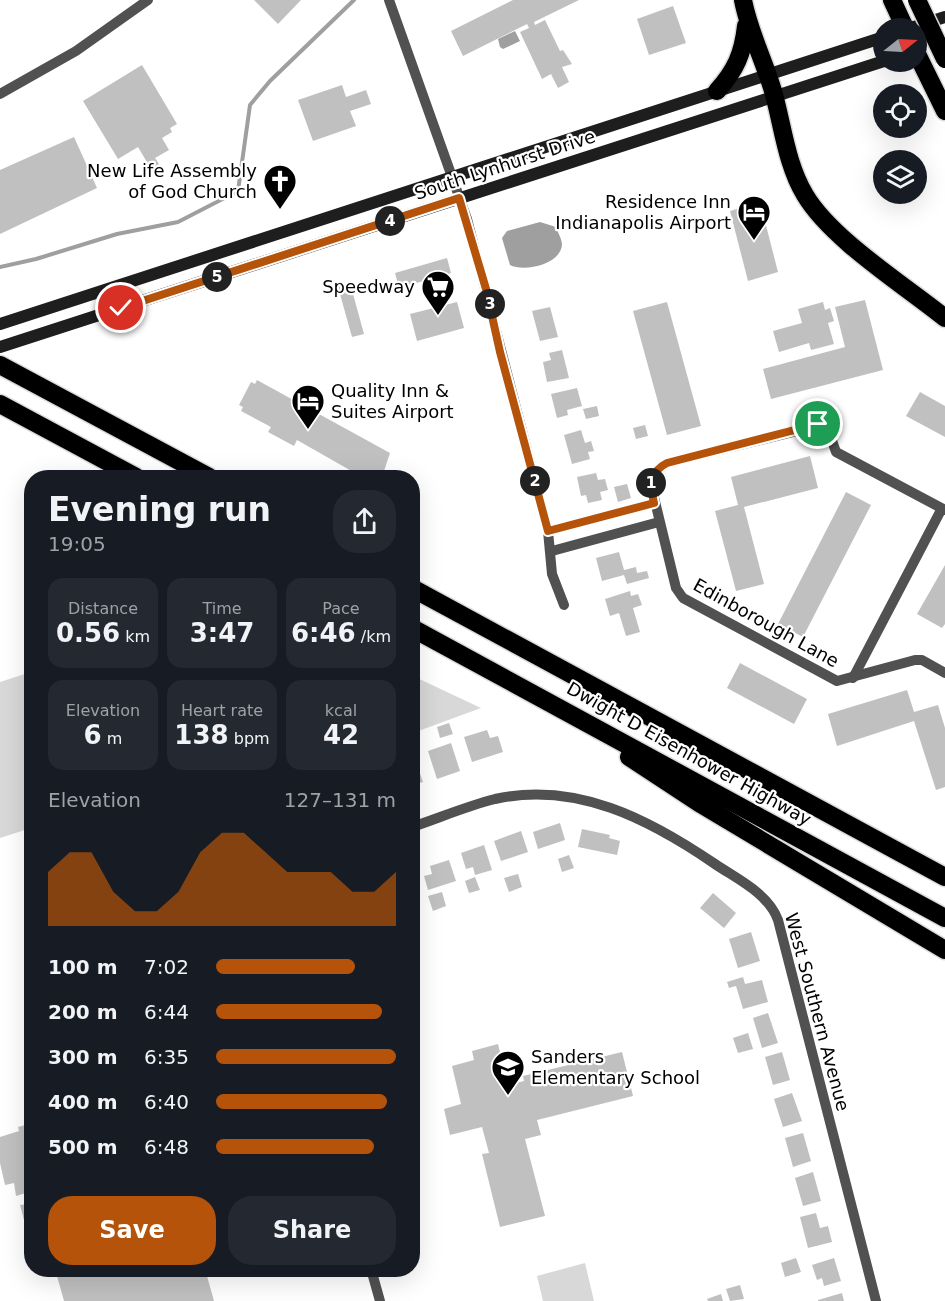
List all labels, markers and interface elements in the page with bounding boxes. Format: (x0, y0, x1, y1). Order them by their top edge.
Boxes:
north arrow (873, 18, 927, 72)
map controls (873, 18, 927, 204)
button: locate (873, 84, 927, 138)
street label: South Lynhurst Drive (412, 125, 598, 204)
button: layers (873, 150, 927, 204)
place label: New Life Assembly of God Church (87, 160, 257, 202)
church icon: New Life Assembly of God Church (262, 163, 298, 210)
place label: Residence Inn Indianapolis Airport (555, 191, 731, 233)
hotel icon: Residence Inn Indianapolis Airport (736, 194, 772, 241)
pin: 4 (375, 206, 405, 236)
text: 4 (384, 211, 396, 230)
pin: 5 (202, 262, 232, 292)
text: 5 (211, 267, 223, 286)
supermarket icon: Speedway (420, 269, 456, 316)
place label: Speedway (322, 276, 415, 297)
pin (95, 282, 146, 333)
pin: 3 (475, 289, 505, 319)
icon: check (104, 291, 137, 324)
text: 3 (484, 294, 496, 313)
place label: Quality Inn & Suites Airport (331, 380, 454, 422)
hotel icon: Quality Inn & Suites Airport (290, 383, 326, 430)
pin (792, 398, 843, 449)
icon: arrive (801, 407, 834, 440)
pin: 2 (520, 466, 550, 496)
pin: 1 (636, 468, 666, 498)
text: 2 (529, 471, 541, 490)
text: 1 (645, 473, 657, 492)
text: Evening run (48, 490, 271, 529)
button: share (333, 490, 396, 553)
text: 19:05 (48, 532, 106, 556)
street label: Edinborough Lane (690, 574, 843, 671)
text: Distance (68, 599, 138, 618)
text: Time (202, 599, 242, 618)
text: Pace (322, 599, 360, 618)
text: 0.56 (56, 618, 120, 648)
text: 3:47 (190, 618, 254, 648)
text: 6:46 (291, 618, 356, 648)
text: km (120, 627, 150, 646)
text: /km (356, 627, 391, 646)
street label: Dwight D Eisenhower Highway (563, 677, 815, 830)
text: Elevation (66, 701, 140, 720)
text: Heart rate (181, 701, 263, 720)
text: kcal (325, 701, 357, 720)
text: 6 (84, 720, 102, 750)
text: 138 (174, 720, 229, 750)
text: 42 (323, 720, 359, 750)
text: m (102, 729, 122, 748)
text: bpm (229, 729, 270, 748)
text: Elevation (48, 788, 141, 812)
text: 127–131 m (284, 788, 396, 812)
street label: West Southern Avenue (781, 910, 854, 1113)
text: 100 m (48, 955, 118, 979)
text: 7:02 (144, 955, 189, 979)
text: 200 m (48, 1000, 118, 1024)
text: 6:44 (144, 1000, 189, 1024)
text: 300 m (48, 1045, 118, 1069)
text: 6:35 (144, 1045, 189, 1069)
place label: Sanders Elementary School (531, 1046, 700, 1088)
school or university icon: Sanders Elementary School (490, 1049, 526, 1096)
text: 400 m (48, 1090, 118, 1114)
text: 6:40 (144, 1090, 189, 1114)
text: 500 m (48, 1135, 118, 1159)
text: 6:48 (144, 1135, 189, 1159)
button: Save (48, 1196, 216, 1265)
button: Share (228, 1196, 396, 1265)

